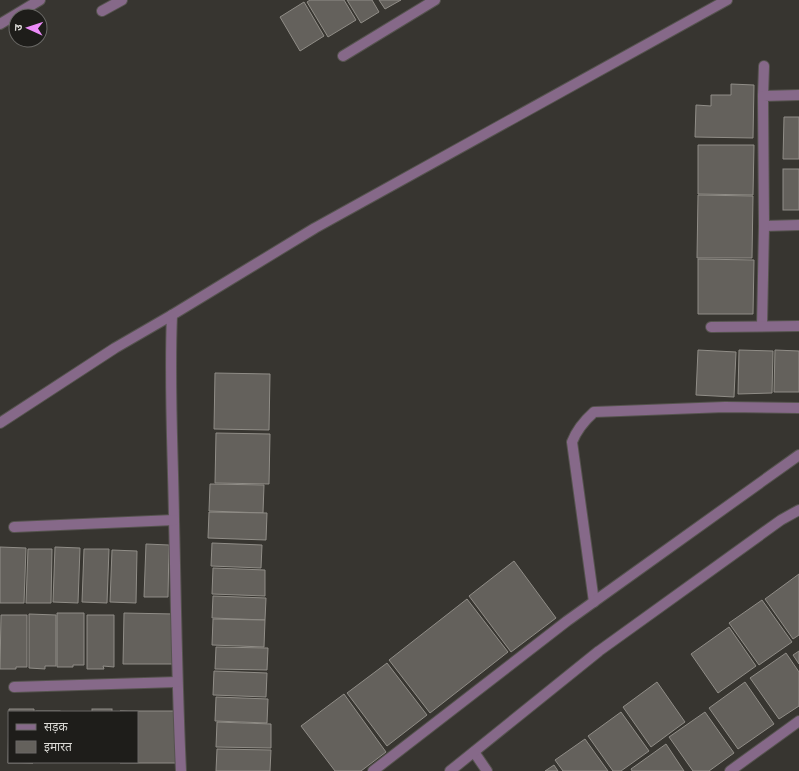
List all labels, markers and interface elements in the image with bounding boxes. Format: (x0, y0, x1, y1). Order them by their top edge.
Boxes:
north arrow (8, 8, 48, 48)
text: उ (11, 23, 25, 31)
legend (8, 711, 138, 763)
text: सड़क (44, 719, 69, 734)
text: इमारत (44, 739, 73, 754)

